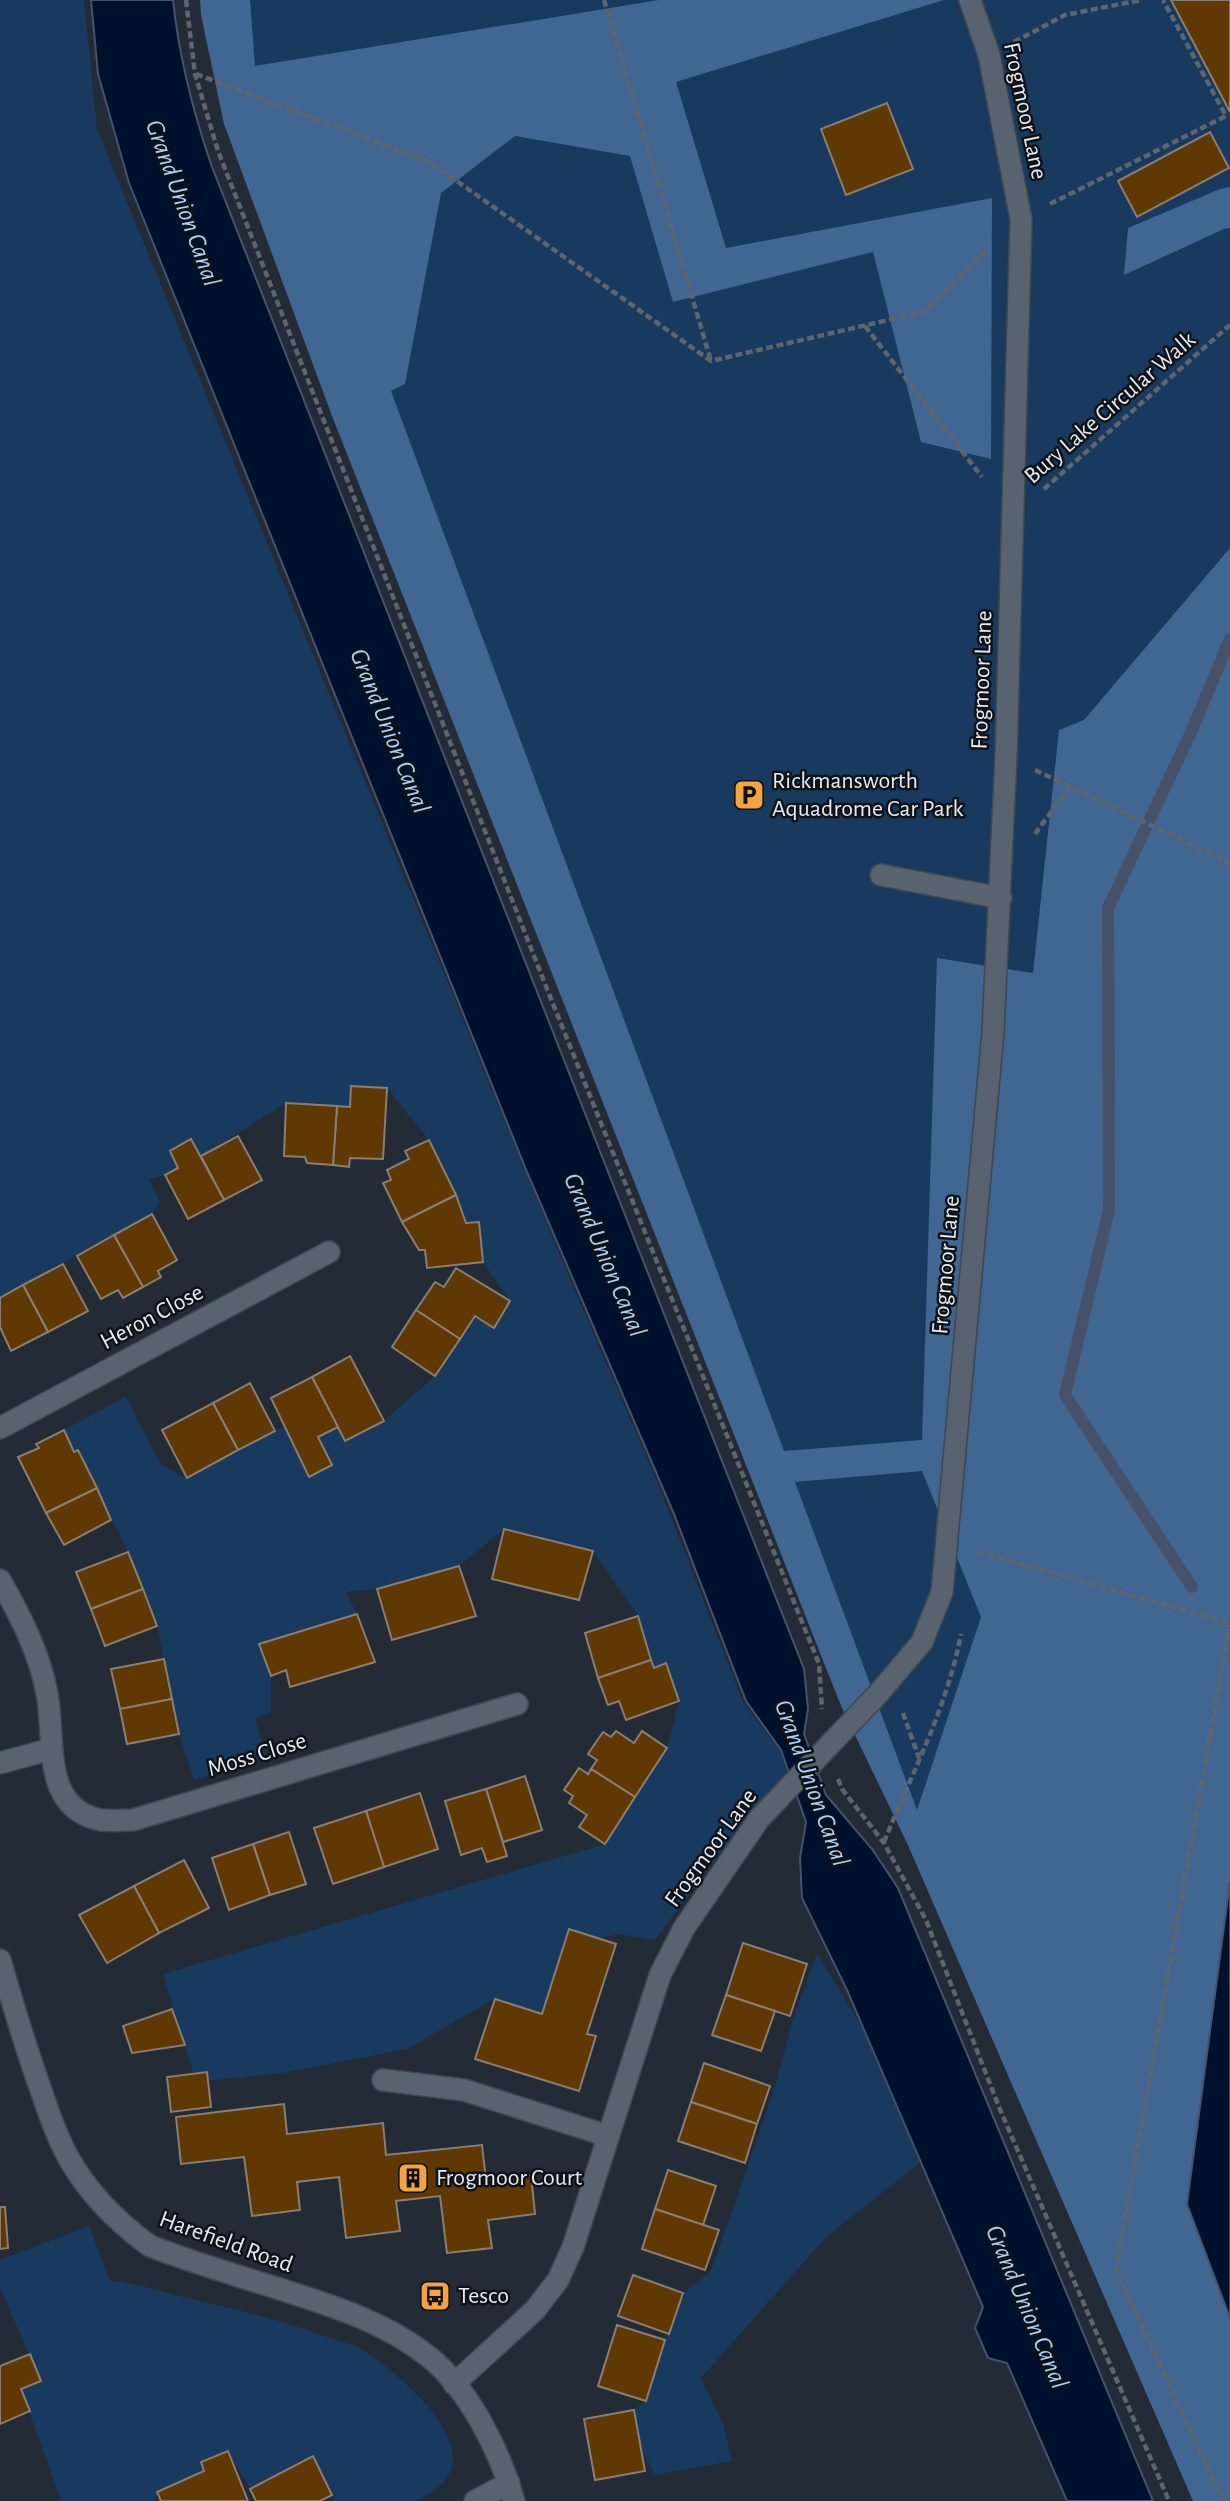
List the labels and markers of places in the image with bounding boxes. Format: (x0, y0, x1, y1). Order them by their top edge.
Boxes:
place label: Rickmansworth Aquadrome Car Park (772, 769, 963, 821)
parking icon: Rickmansworth Aquadrome Car Park (732, 778, 766, 812)
building icon: Frogmoor Court (396, 2161, 430, 2195)
place label: Frogmoor Court (436, 2166, 583, 2190)
bus stop icon: Tesco (418, 2279, 452, 2313)
place label: Tesco (458, 2284, 509, 2308)

